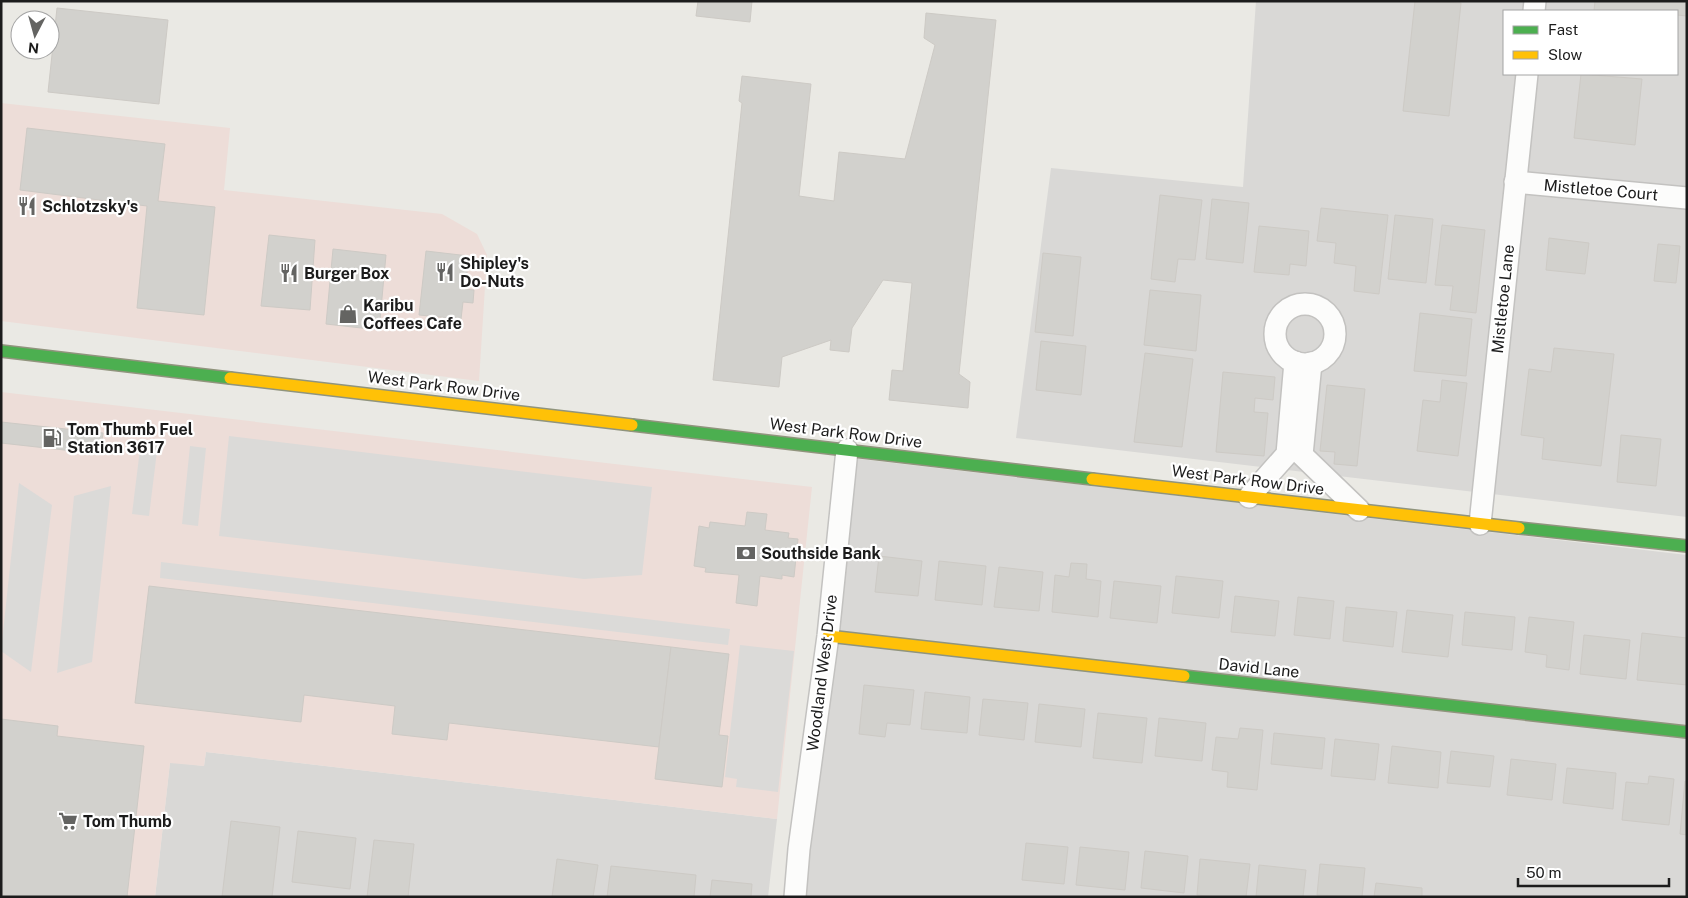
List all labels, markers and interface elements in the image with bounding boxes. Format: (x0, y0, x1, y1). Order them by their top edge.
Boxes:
north arrow (10, 10, 60, 60)
legend (1503, 10, 1678, 75)
text: Fast (1548, 21, 1578, 38)
text: N (27, 39, 40, 56)
text: Slow (1548, 46, 1583, 63)
street label: Mistletoe Court (1543, 176, 1659, 204)
restaurant icon: Schlotzsky's (16, 195, 38, 217)
place label: Schlotzsky's (42, 197, 138, 216)
street label: Mistletoe Lane (1488, 244, 1518, 354)
place label: Shipley's Do-Nuts (460, 254, 529, 291)
restaurant icon: Shipley's Do-Nuts (434, 261, 456, 283)
restaurant icon: Burger Box (278, 262, 300, 284)
place label: Burger Box (304, 264, 390, 283)
place label: Karibu Coffees Cafe (363, 296, 462, 333)
shop icon: Karibu Coffees Cafe (337, 303, 359, 325)
street label: West Park Row Drive (367, 367, 521, 405)
street label: West Park Row Drive (769, 414, 923, 452)
place label: Tom Thumb Fuel Station 3617 (67, 420, 193, 457)
fuel station icon: Tom Thumb Fuel Station 3617 (41, 427, 63, 449)
street label: West Park Row Drive (1171, 461, 1325, 499)
bank icon: Southside Bank (735, 542, 757, 564)
place label: Southside Bank (761, 544, 881, 563)
street label: Woodland West Drive (803, 593, 841, 753)
street label: David Lane (1218, 654, 1300, 682)
supermarket icon: Tom Thumb (57, 810, 79, 832)
place label: Tom Thumb (83, 812, 172, 831)
scale bar (1518, 856, 1669, 888)
text: 50 m (1526, 864, 1561, 881)

